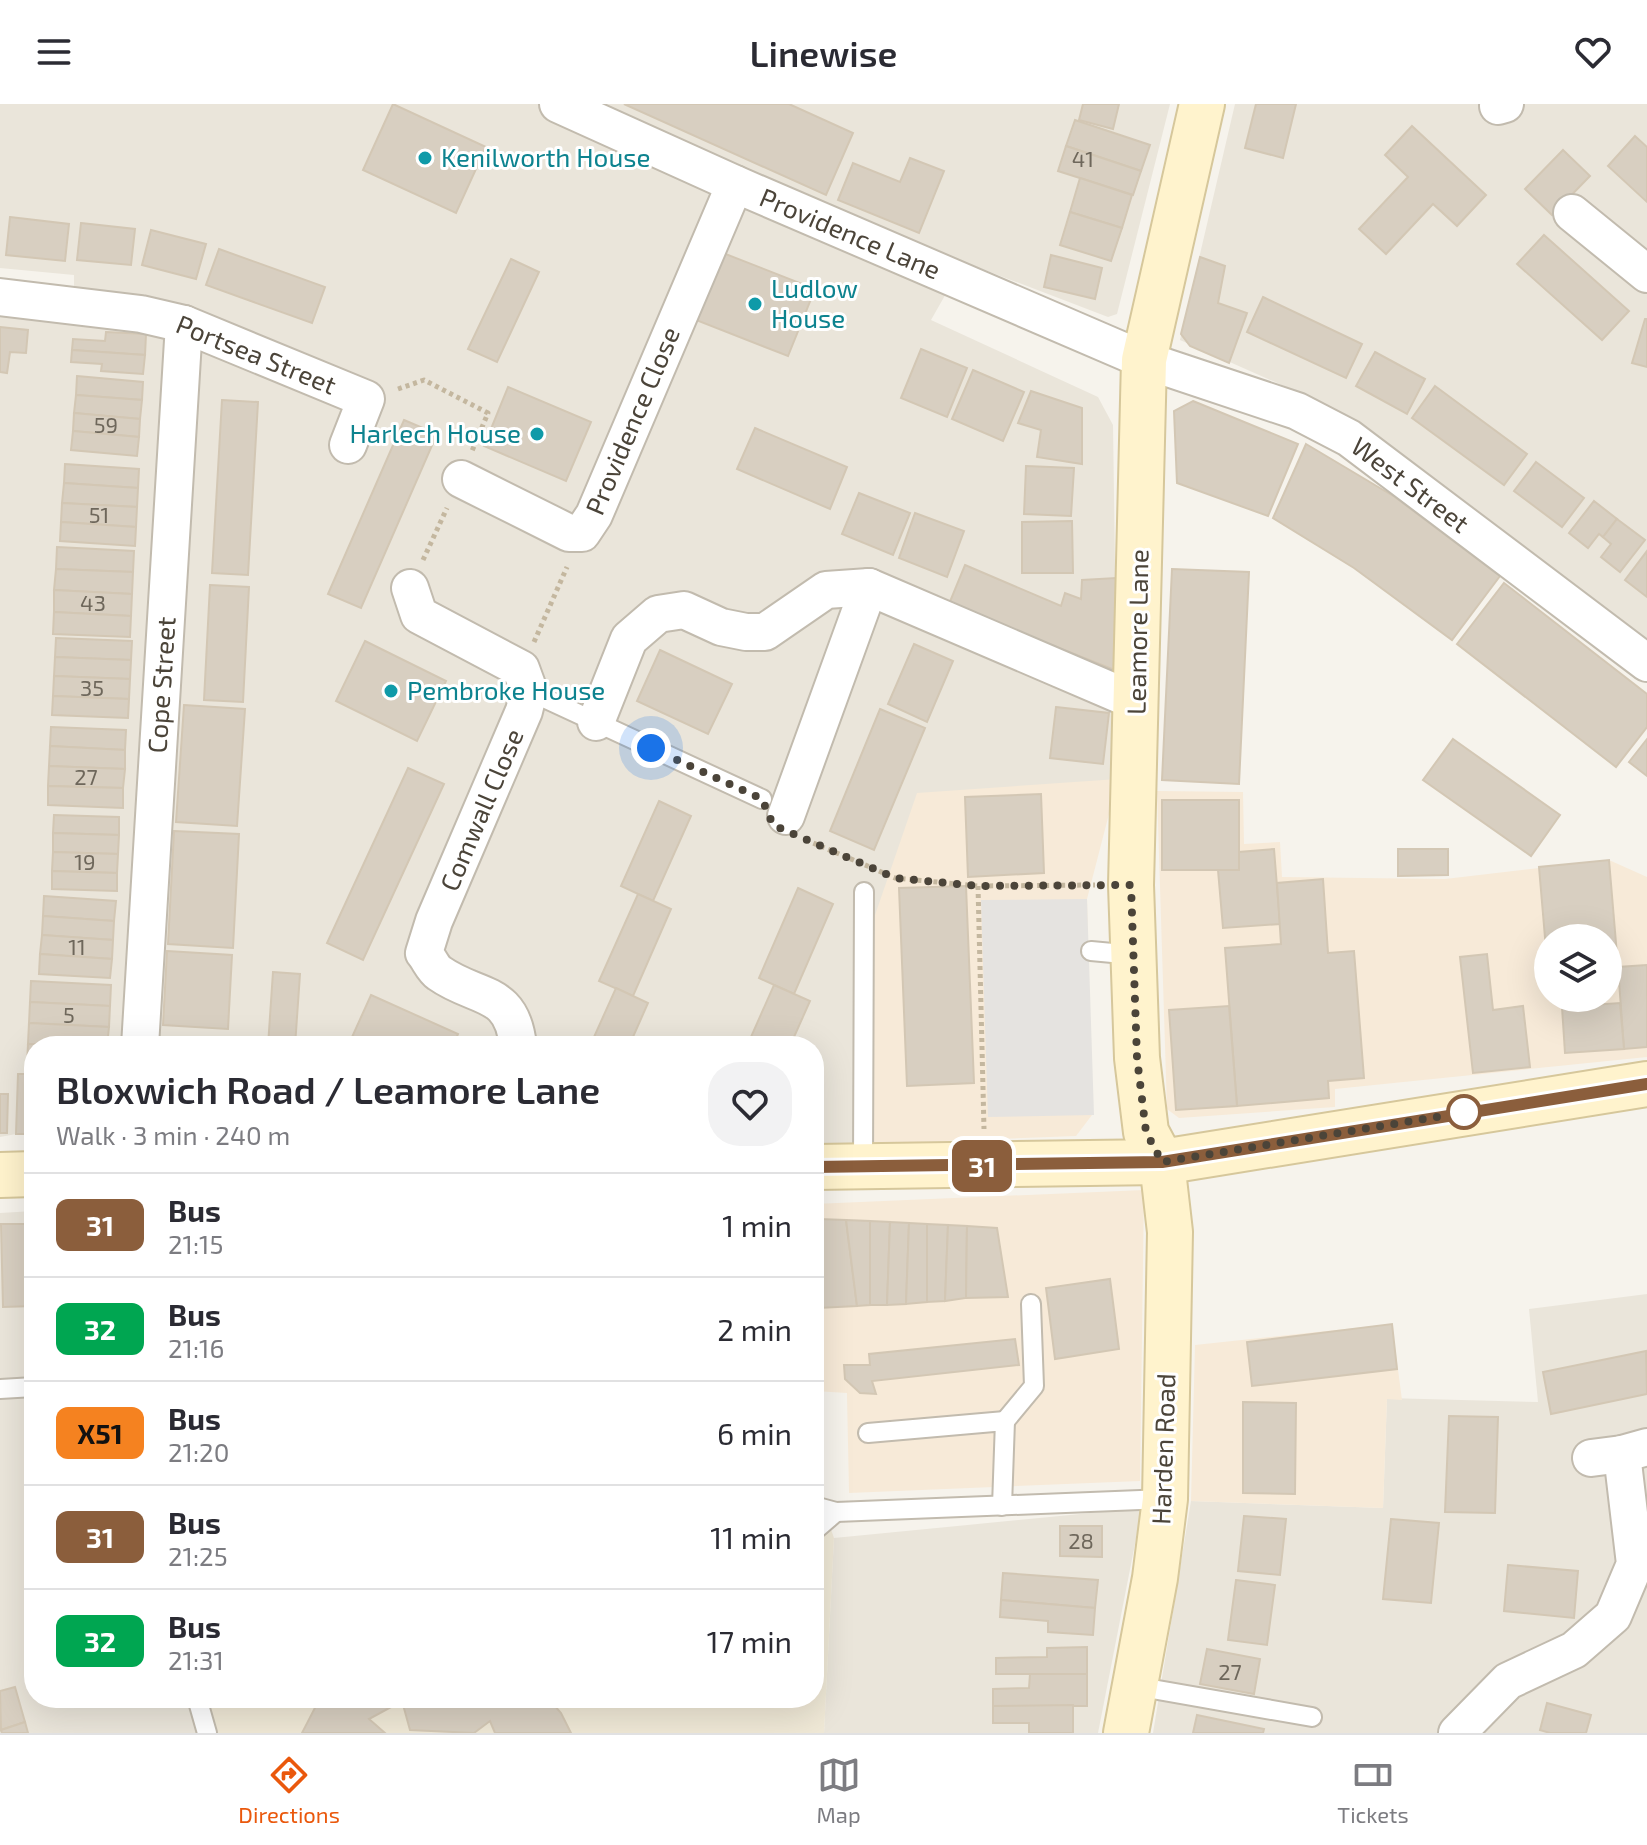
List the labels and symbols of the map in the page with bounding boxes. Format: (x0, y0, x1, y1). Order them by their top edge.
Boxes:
place label: Kenilworth House (441, 141, 650, 172)
house number: 41 (1072, 145, 1094, 171)
marker: Kenilworth House (416, 149, 434, 167)
street label: Providence Lane (756, 181, 946, 285)
place label: Ludlow House (771, 272, 858, 333)
marker: Ludlow House (746, 295, 764, 313)
street label: Portsea Street (172, 307, 341, 400)
street label: Providence Close (578, 322, 685, 519)
house number: 59 (94, 411, 118, 437)
place label: Harlech House (350, 417, 521, 448)
marker: Harlech House (528, 425, 546, 443)
street label: West Street (1346, 430, 1476, 538)
house number: 51 (89, 501, 109, 527)
street label: Leamore Lane (1120, 549, 1153, 715)
house number: 43 (80, 589, 106, 615)
street label: Cope Street (140, 616, 181, 754)
house number: 35 (80, 674, 104, 700)
place label: Pembroke House (407, 674, 605, 705)
marker: Pembroke House (382, 682, 400, 700)
street label: Comwall Close (433, 724, 529, 895)
your location (631, 728, 671, 768)
house number: 27 (74, 763, 98, 789)
house number: 19 (74, 848, 96, 874)
house number: 11 (68, 933, 86, 959)
house number: 5 (63, 1001, 75, 1027)
unlabelled marker (1447, 1095, 1481, 1129)
line badge: 31 (946, 1140, 1018, 1192)
street label: Harden Road (1144, 1373, 1181, 1525)
house number: 28 (1068, 1527, 1094, 1553)
house number: 27 (1218, 1658, 1242, 1684)

